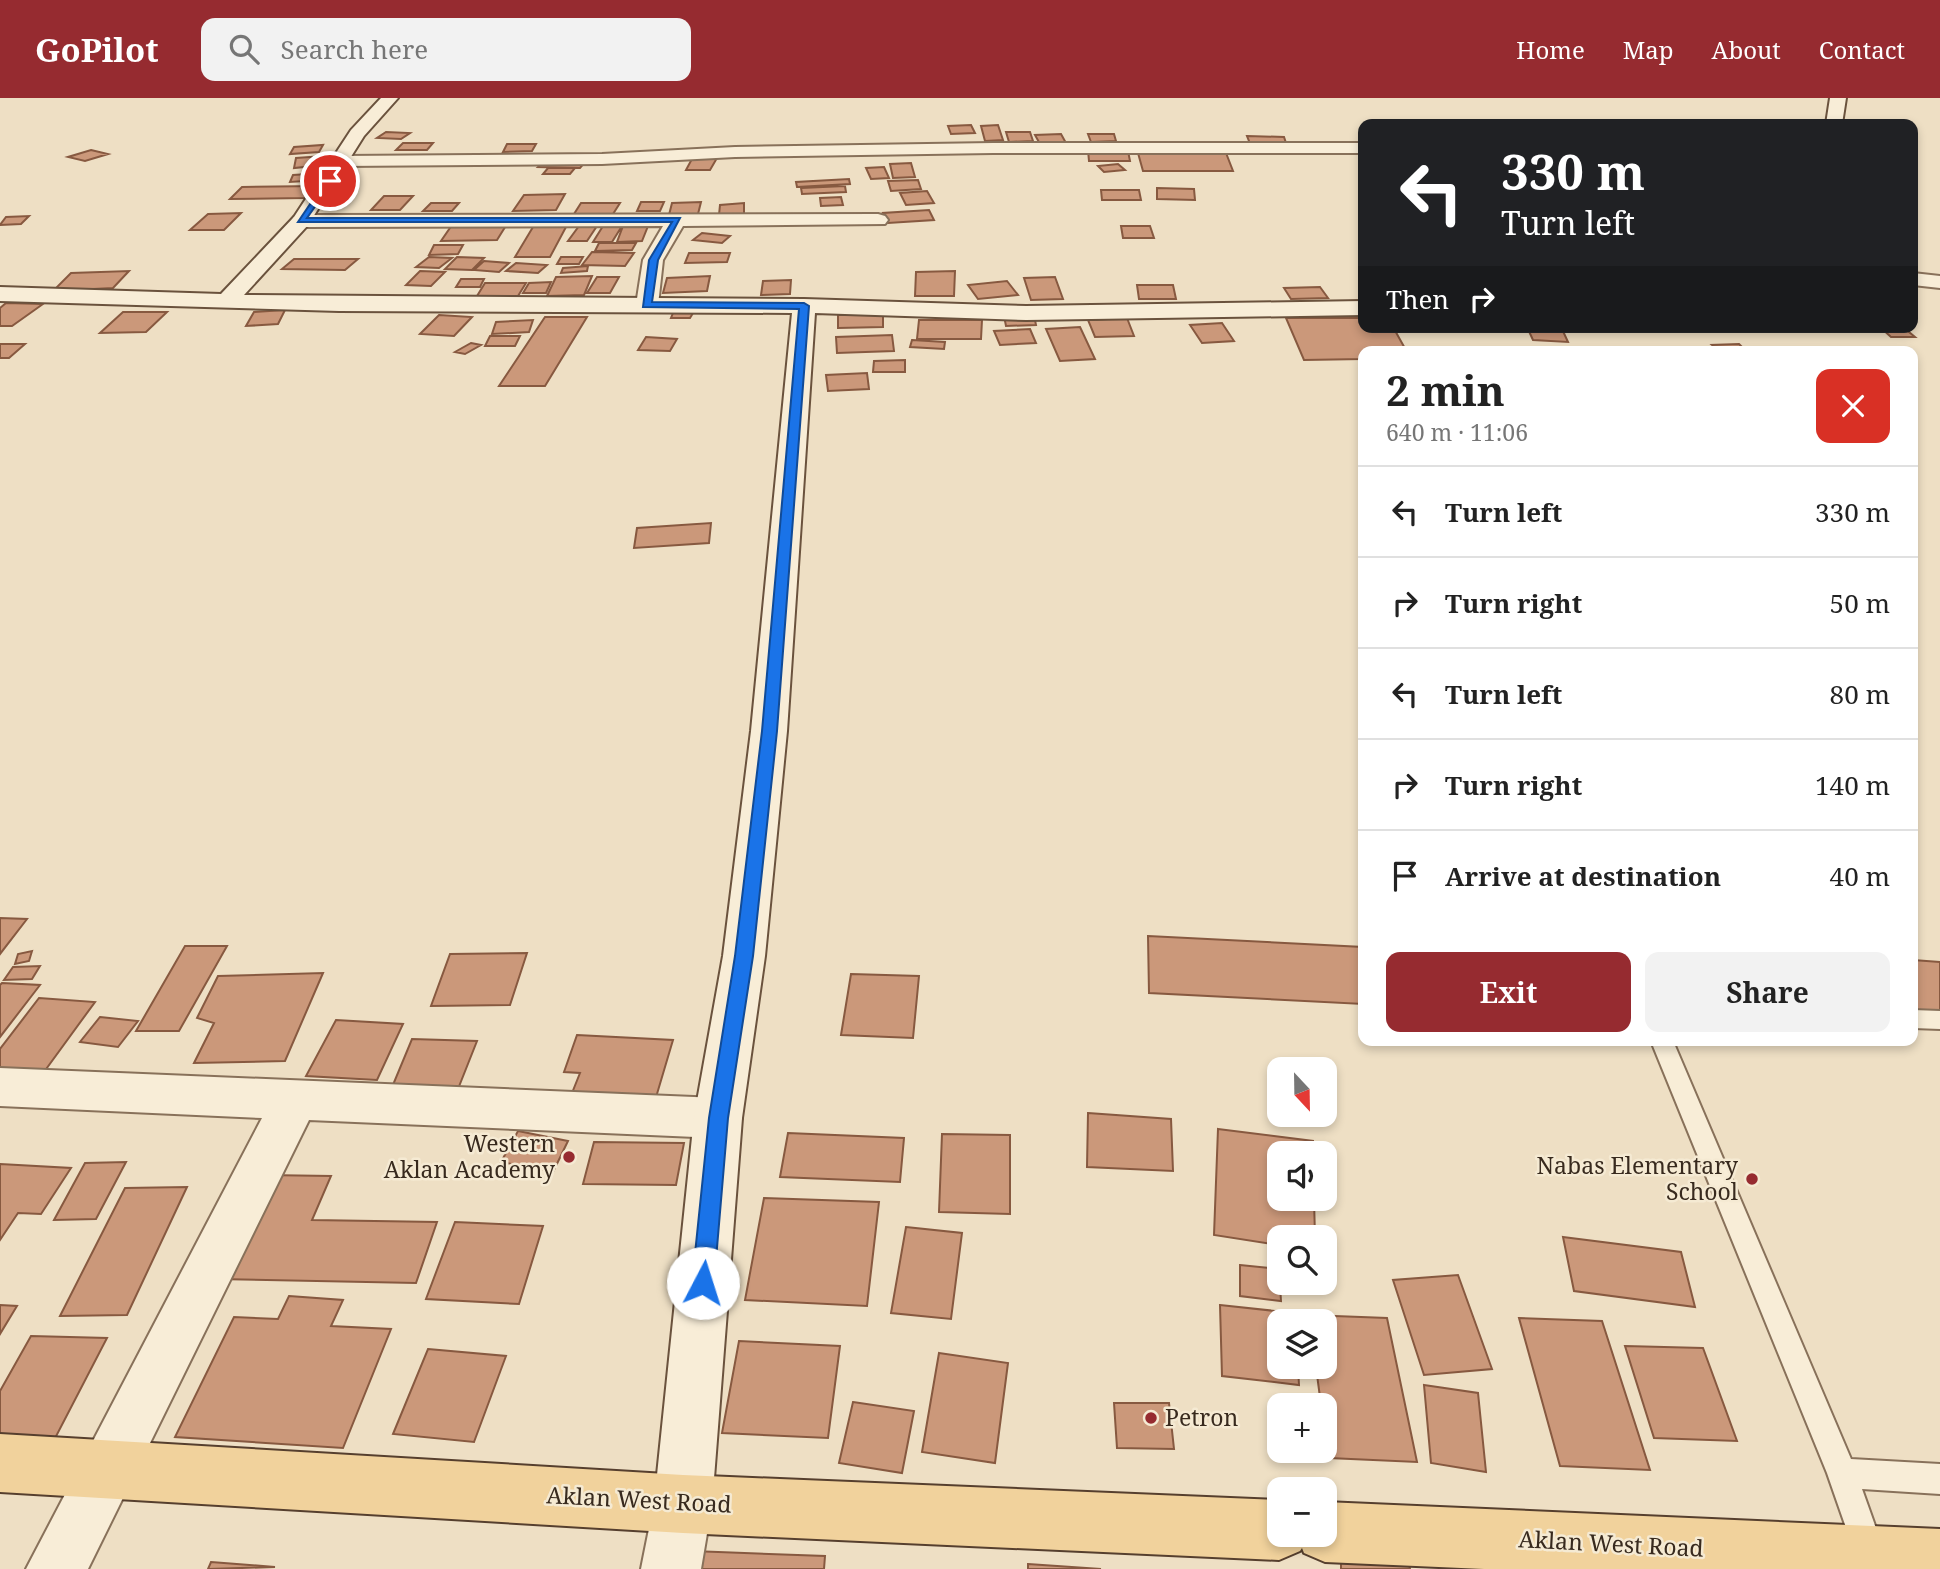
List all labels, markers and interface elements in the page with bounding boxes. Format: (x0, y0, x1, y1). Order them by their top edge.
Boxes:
search box (201, 18, 691, 81)
text: GoPilot (35, 27, 159, 72)
icon: search (225, 30, 263, 68)
text: Search here (281, 31, 428, 67)
text: Home (1516, 33, 1585, 66)
text: Map (1623, 33, 1674, 66)
text: About (1712, 33, 1781, 66)
text: Contact (1819, 33, 1905, 66)
text: 330 m (1501, 138, 1645, 204)
icon: left (1386, 147, 1477, 238)
pin (300, 151, 360, 211)
icon: arrive (311, 162, 349, 200)
text: Turn left (1501, 201, 1635, 244)
icon: right (1463, 280, 1501, 318)
text: Then (1386, 281, 1449, 317)
text: 2 min (1386, 361, 1505, 418)
button: close (1816, 369, 1890, 443)
text: 640 m · 11:06 (1386, 416, 1528, 448)
icon: left (1386, 493, 1424, 531)
text: Turn left (1445, 494, 1562, 530)
text: 330 m (1815, 494, 1890, 530)
icon: right (1386, 584, 1424, 622)
text: Turn right (1445, 585, 1582, 621)
text: 50 m (1830, 585, 1890, 621)
icon: left (1386, 675, 1424, 713)
text: Turn left (1445, 676, 1562, 712)
text: 80 m (1830, 676, 1890, 712)
icon: right (1386, 766, 1424, 804)
text: Turn right (1445, 767, 1582, 803)
text: 140 m (1815, 767, 1890, 803)
icon: arrive (1386, 857, 1424, 895)
text: Arrive at destination (1445, 858, 1721, 894)
text: 40 m (1830, 858, 1890, 894)
button: Exit (1386, 952, 1631, 1032)
button: Share (1645, 952, 1890, 1032)
north arrow (1267, 1057, 1337, 1127)
map controls (1267, 1057, 1337, 1547)
place label: Western Aklan Academy (384, 1127, 555, 1185)
button: sound (1267, 1141, 1337, 1211)
marker: Western Aklan Academy (561, 1149, 577, 1165)
place label: Nabas Elementary School (1537, 1149, 1738, 1207)
marker: Nabas Elementary School (1744, 1171, 1760, 1187)
button: search (1267, 1225, 1337, 1295)
position arrow (666, 1246, 740, 1320)
button: layers (1267, 1309, 1337, 1379)
button: + (1267, 1393, 1337, 1463)
place label: Petron (1165, 1401, 1238, 1433)
marker: Petron (1143, 1410, 1159, 1426)
button: − (1267, 1477, 1337, 1547)
street label: Aklan West Road (546, 1478, 732, 1520)
street label: Aklan West Road (1518, 1522, 1704, 1564)

